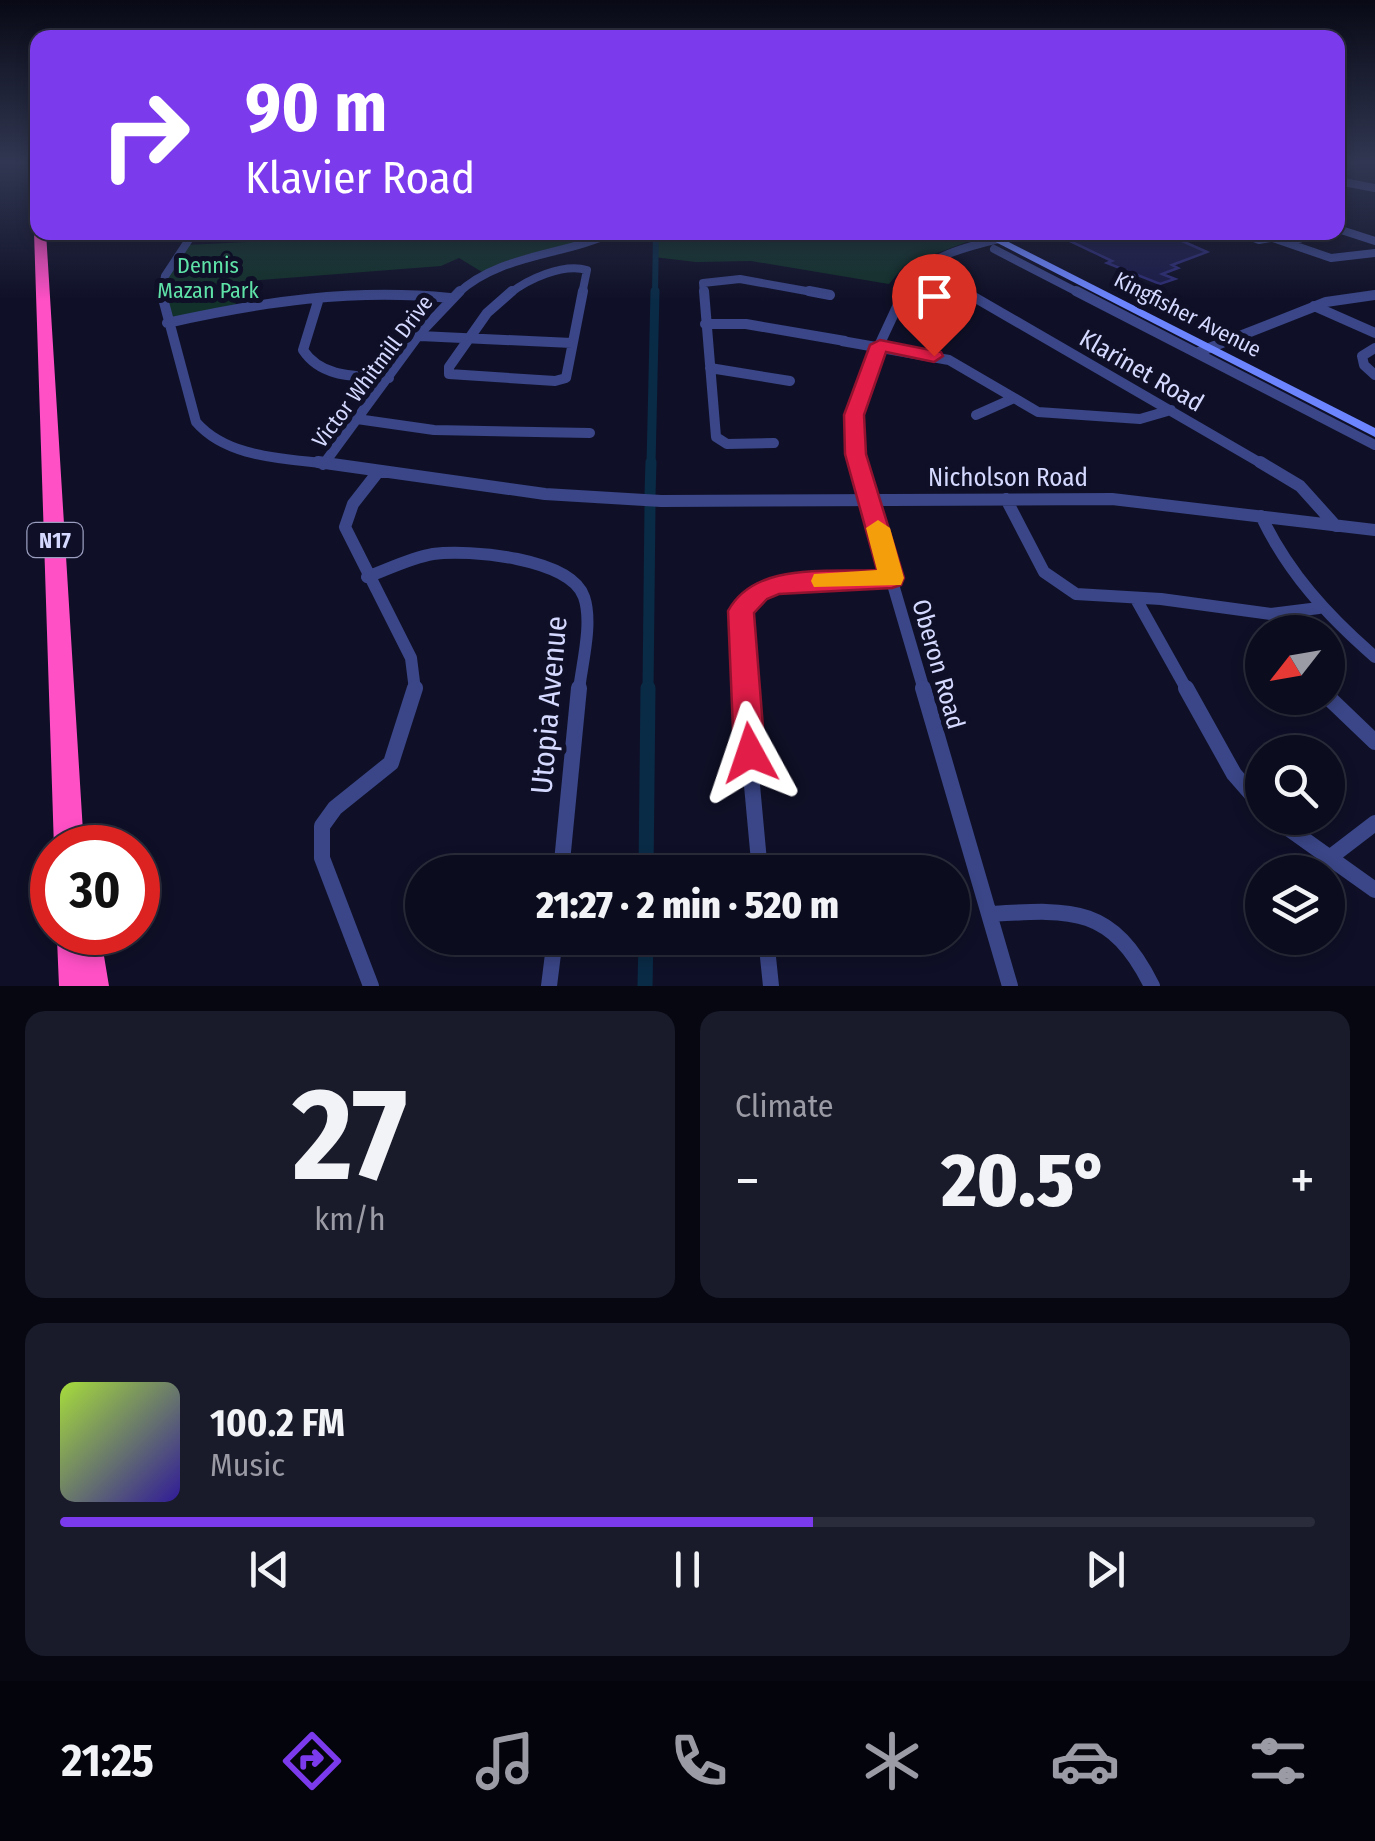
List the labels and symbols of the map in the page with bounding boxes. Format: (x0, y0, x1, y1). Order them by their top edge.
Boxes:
park label: Dennis Mazan Park (157, 252, 259, 304)
pin (892, 254, 977, 357)
street label: Kingfisher Avenue (1110, 266, 1266, 363)
street label: Victor Whitmill Drive (306, 290, 439, 453)
street label: Klarinet Road (1074, 323, 1209, 418)
street label: Nicholson Road (928, 463, 1088, 493)
road number: N17 (28, 523, 82, 557)
street label: Oberon Road (905, 596, 971, 733)
street label: Utopia Avenue (523, 615, 575, 795)
north arrow (1245, 615, 1345, 715)
position arrow (698, 701, 802, 805)
speed limit sign: 30 (30, 825, 160, 955)

